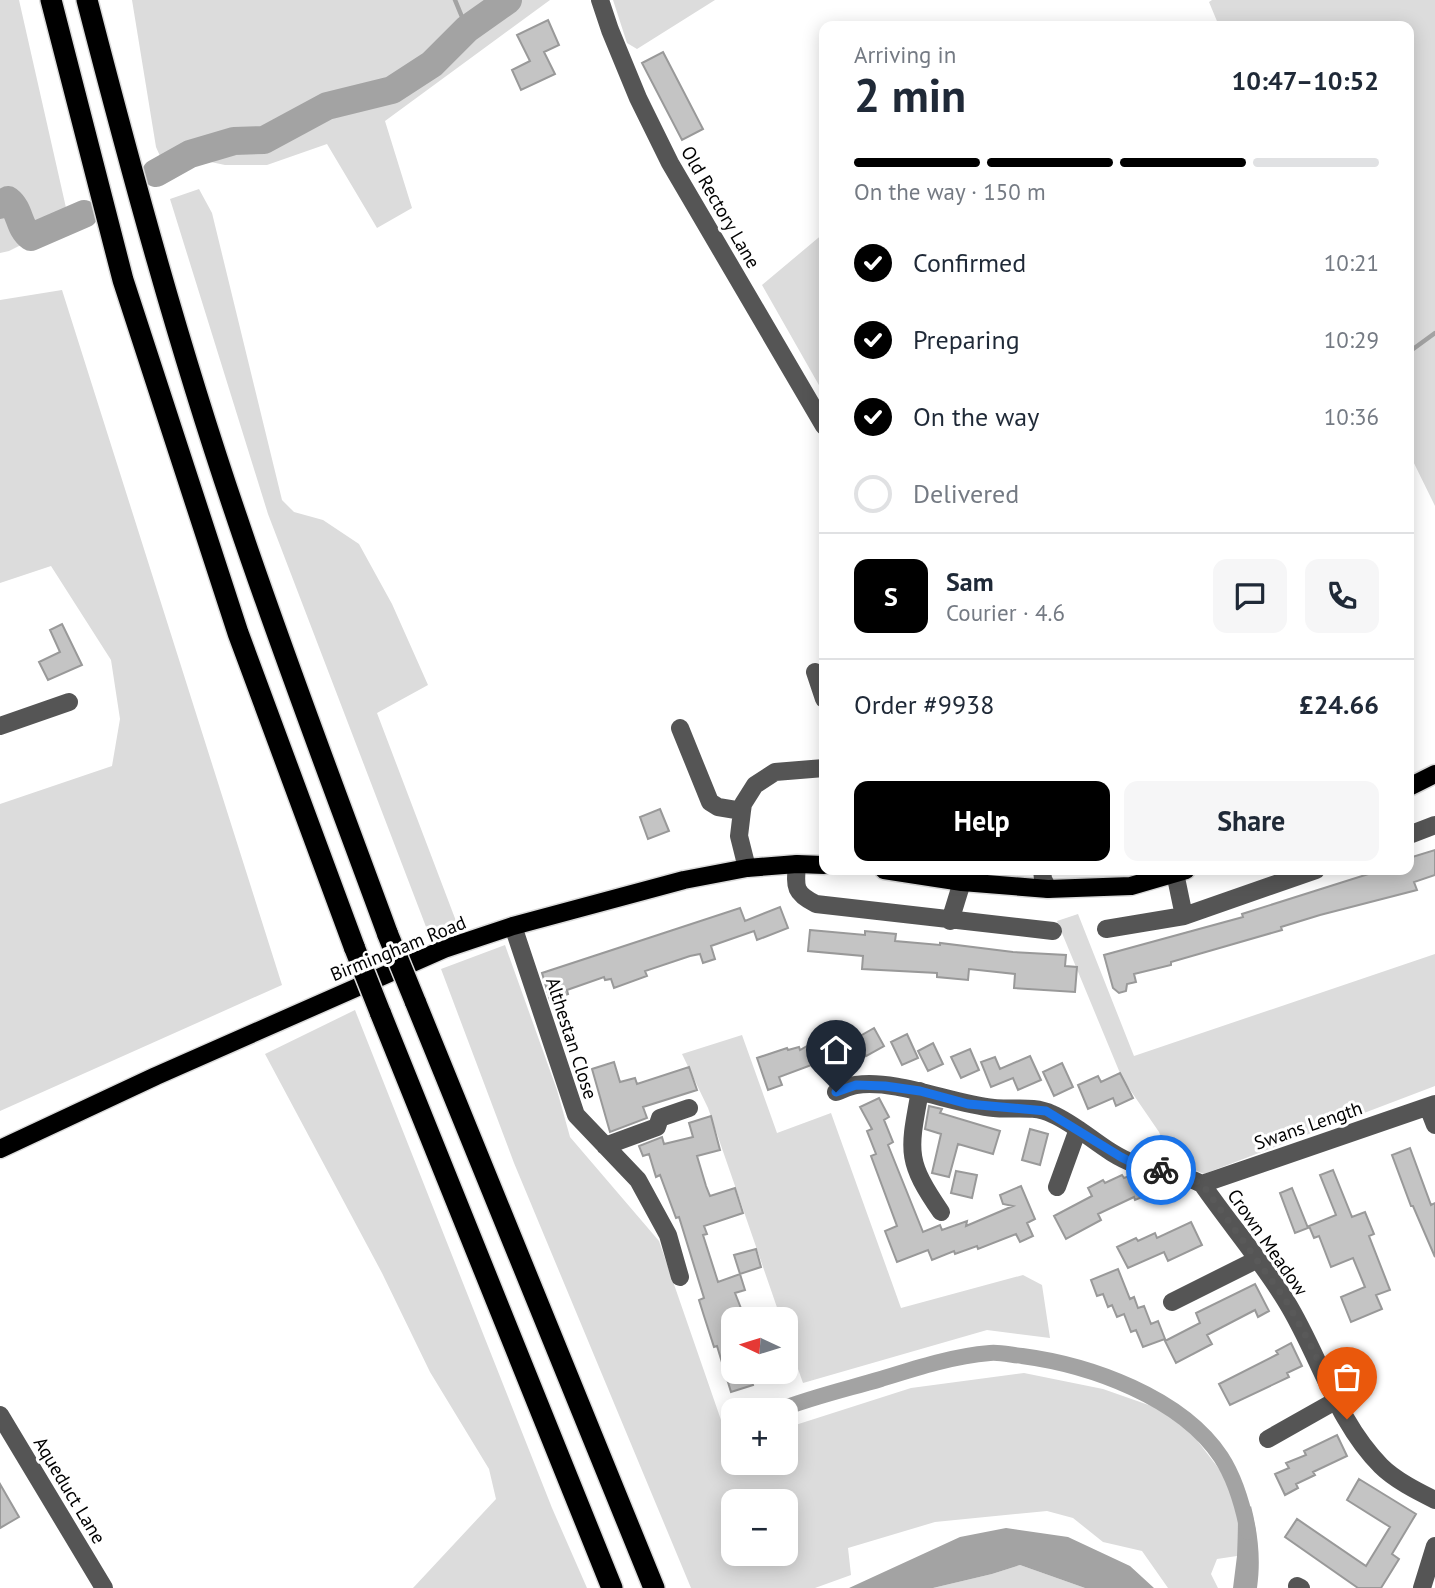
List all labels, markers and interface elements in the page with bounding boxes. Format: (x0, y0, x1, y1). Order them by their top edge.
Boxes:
text: Arriving in (854, 40, 956, 69)
text: 10:47–10:52 (1232, 64, 1379, 97)
text: 2 min (854, 65, 966, 125)
street label: Old Rectory Lane (676, 142, 766, 272)
text: On the way · 150 m (854, 177, 1046, 206)
icon: check (854, 244, 892, 282)
text: Confirmed (913, 246, 1026, 279)
text: 10:21 (1324, 248, 1379, 277)
icon: check (854, 321, 892, 359)
text: Preparing (913, 323, 1020, 356)
text: 10:29 (1324, 325, 1379, 354)
icon: check (854, 398, 892, 436)
text: On the way (913, 400, 1039, 433)
text: 10:36 (1324, 402, 1379, 431)
text: Delivered (913, 477, 1019, 510)
button: chat (1213, 559, 1287, 633)
button: phone (1305, 559, 1379, 633)
text: Sam (946, 565, 994, 598)
text: S (884, 580, 898, 613)
text: Courier · 4.6 (946, 598, 1065, 627)
text: Order #9938 (854, 688, 994, 721)
text: £24.66 (1299, 688, 1379, 721)
button: Help (854, 781, 1110, 861)
button: Share (1124, 781, 1379, 861)
street label: Birmingham Road (327, 910, 469, 986)
street label: Althestan Close (541, 974, 603, 1102)
pin (806, 1020, 866, 1092)
icon: home (817, 1031, 855, 1069)
street label: Swans Length (1251, 1095, 1365, 1155)
courier (1126, 1135, 1196, 1205)
icon: bike (1142, 1151, 1180, 1189)
street label: Crown Meadow (1222, 1184, 1314, 1300)
north arrow (721, 1307, 798, 1384)
map controls (721, 1307, 798, 1566)
pin (1317, 1347, 1377, 1419)
icon: bag (1328, 1358, 1366, 1396)
button: + (721, 1398, 798, 1475)
street label: Aqueduct Lane (29, 1432, 111, 1548)
button: − (721, 1489, 798, 1566)

